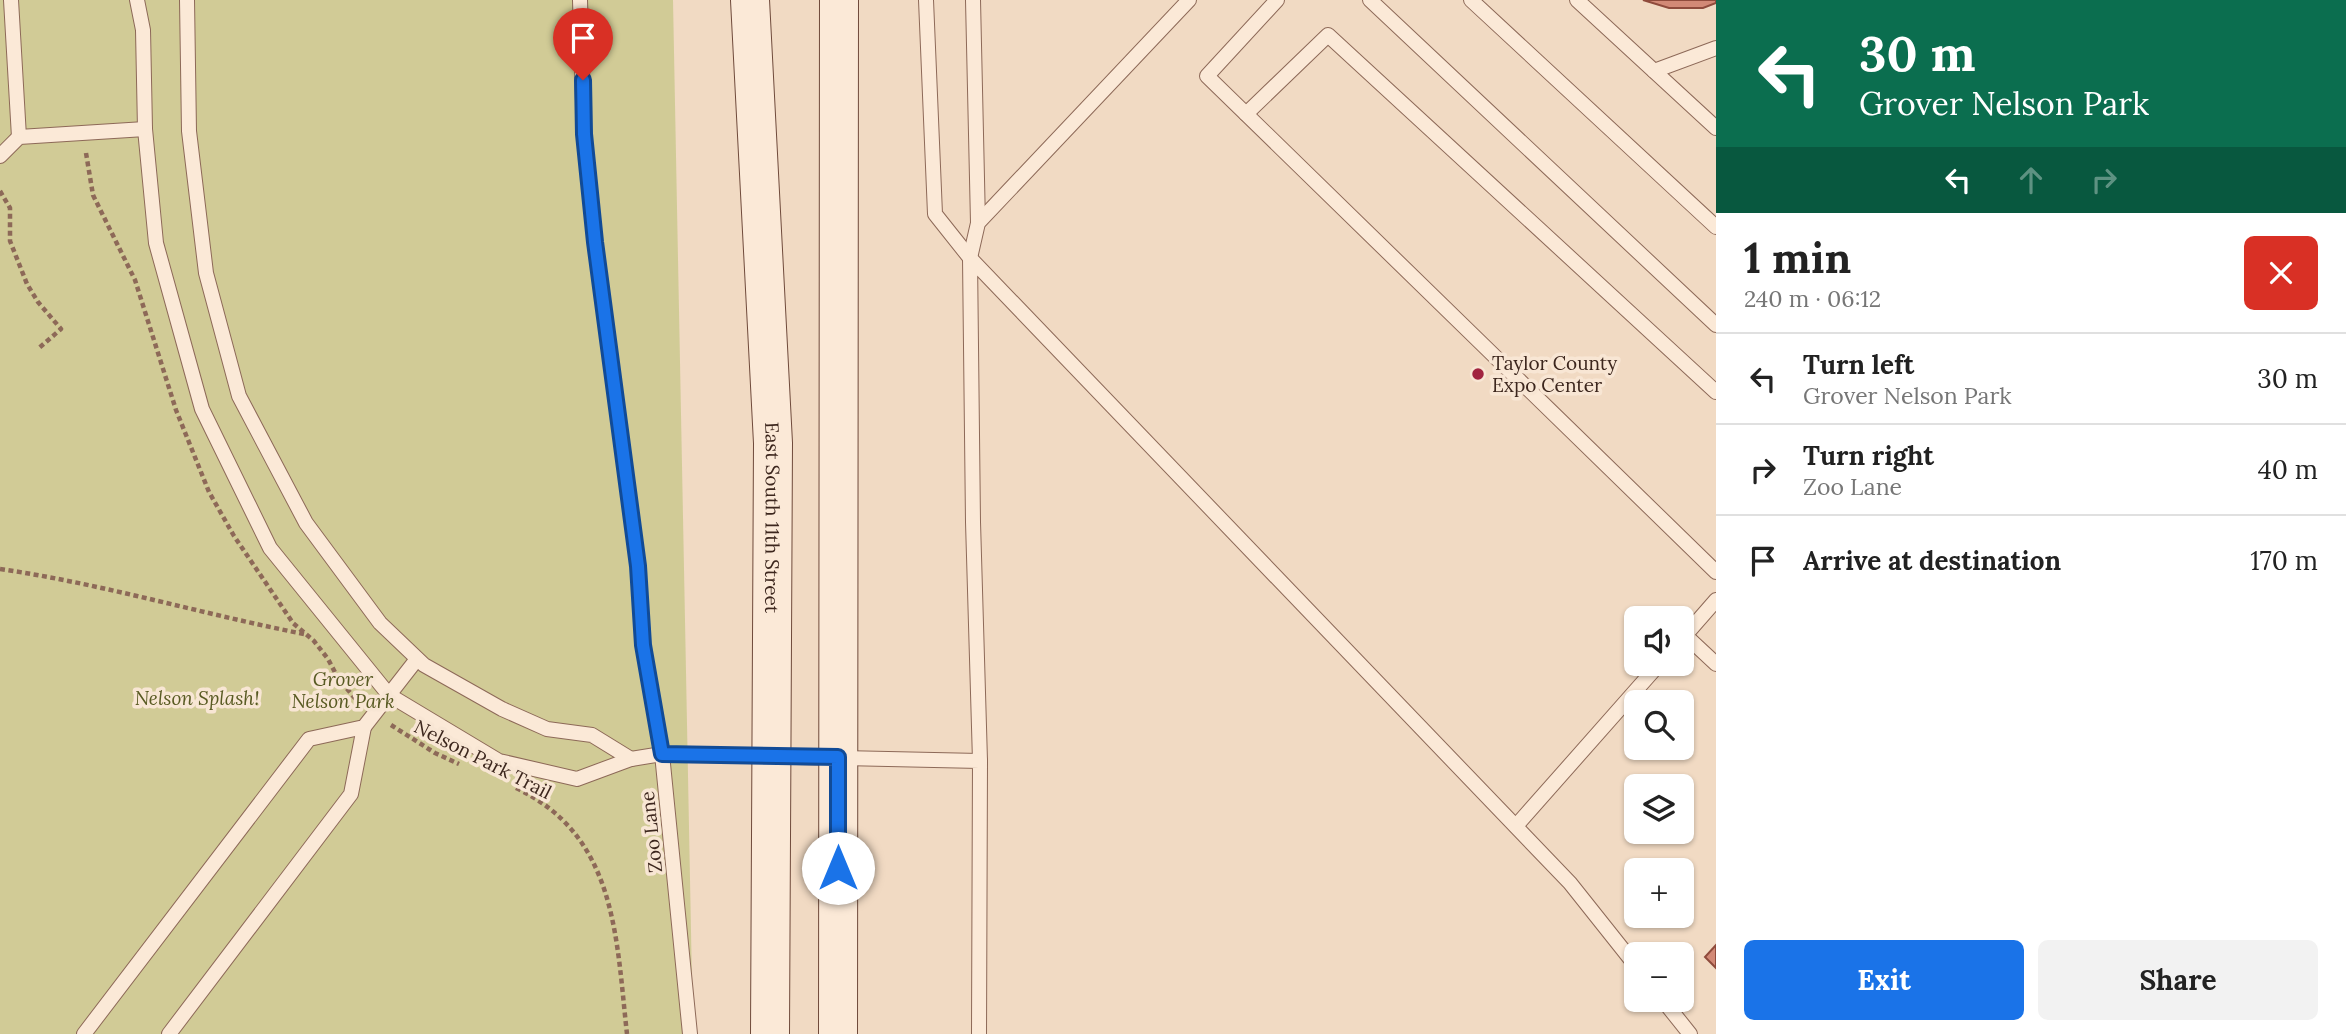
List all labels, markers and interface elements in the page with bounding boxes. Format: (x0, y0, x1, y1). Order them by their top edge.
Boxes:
pin (553, 8, 613, 80)
icon: arrive (564, 19, 602, 57)
text: 30 m (1859, 22, 1976, 84)
icon: left (1744, 28, 1835, 119)
text: Grover Nelson Park (1859, 83, 2149, 124)
icon: left (1939, 161, 1977, 199)
icon: ahead (2012, 161, 2050, 199)
icon: right (2085, 161, 2123, 199)
text: 1 min (1744, 231, 1851, 285)
button: close (2244, 236, 2318, 310)
text: 240 m · 06:12 (1744, 284, 1881, 313)
text: Turn left (1803, 348, 1914, 381)
place label: Taylor County Expo Center (1492, 351, 1617, 397)
icon: left (1744, 360, 1782, 398)
text: 30 m (2257, 362, 2318, 395)
marker: Taylor County Expo Center (1470, 366, 1486, 382)
text: Grover Nelson Park (1803, 381, 2012, 410)
street label: East South 11th Street (760, 421, 785, 614)
text: Turn right (1803, 439, 1934, 472)
icon: right (1744, 451, 1782, 489)
text: 40 m (2258, 453, 2318, 486)
text: Zoo Lane (1803, 472, 1902, 501)
icon: arrive (1744, 542, 1782, 580)
text: Arrive at destination (1803, 544, 2061, 577)
text: 170 m (2250, 544, 2318, 577)
map controls (1624, 606, 1694, 1012)
button: sound (1624, 606, 1694, 676)
park label: Grover Nelson Park (291, 667, 395, 713)
park label: Nelson Splash! (135, 686, 259, 710)
button: search (1624, 690, 1694, 760)
street label: Nelson Park Trail (410, 714, 556, 804)
button: layers (1624, 774, 1694, 844)
street label: Zoo Lane (635, 790, 667, 874)
position arrow (801, 831, 875, 905)
button: + (1624, 858, 1694, 928)
button: Exit (1744, 940, 2024, 1020)
button: Share (2038, 940, 2318, 1020)
button: − (1624, 942, 1694, 1012)

